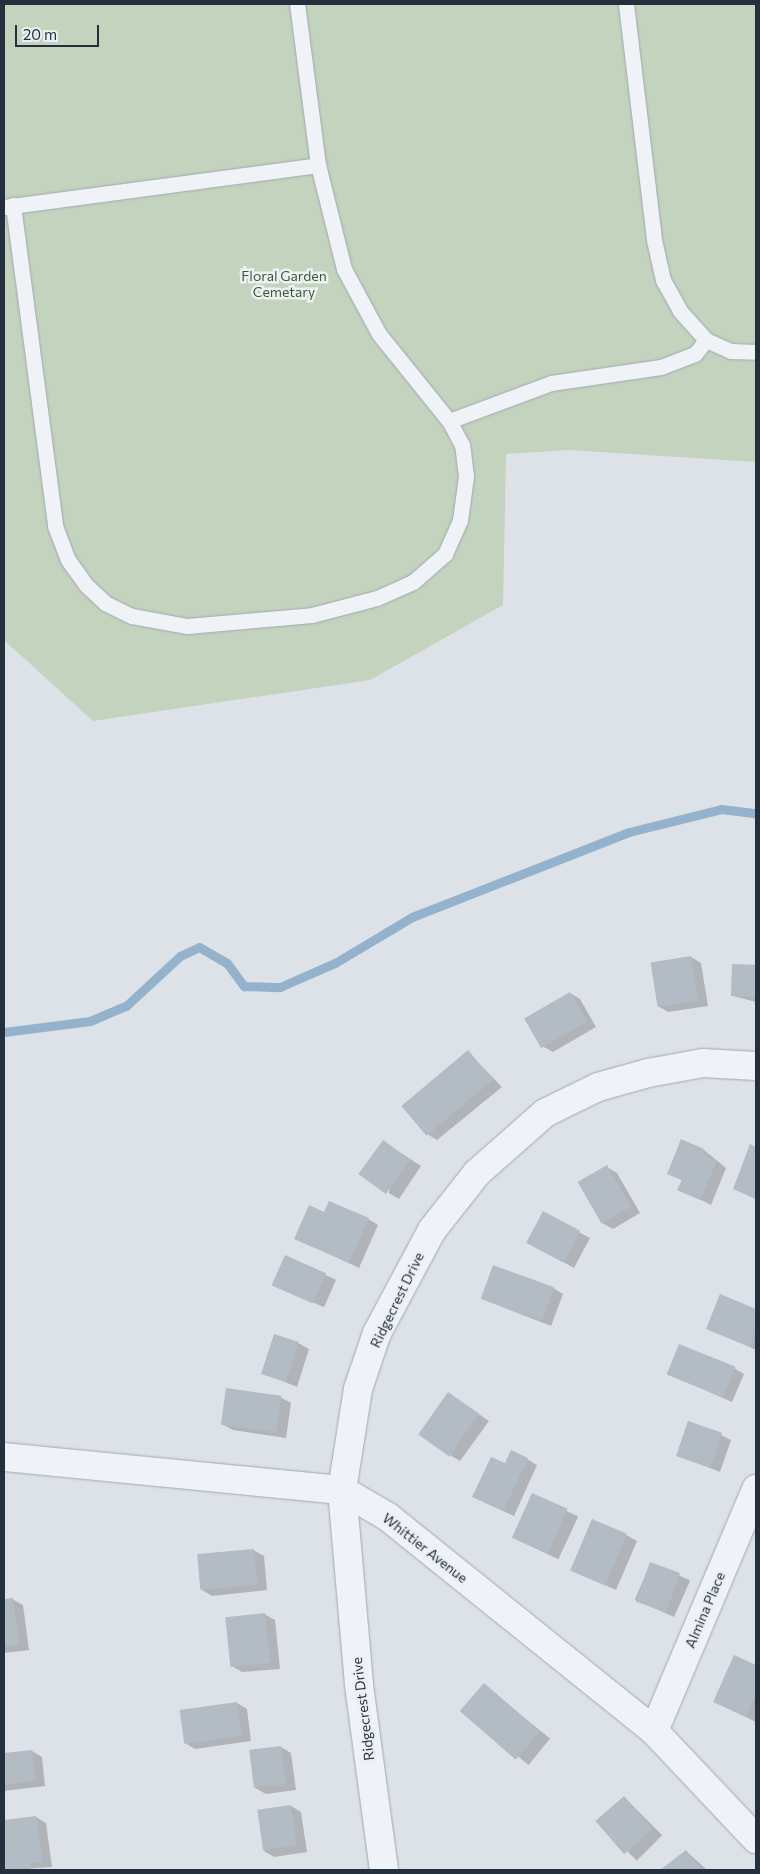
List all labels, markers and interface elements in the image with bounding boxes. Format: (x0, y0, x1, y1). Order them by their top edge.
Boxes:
scale bar (18, 15, 101, 47)
text: 20 m (23, 25, 57, 43)
park label: Floral Garden Cemetary (241, 268, 327, 300)
street label: Ridgecrest Drive (367, 1250, 427, 1350)
street label: Whittier Avenue (379, 1510, 471, 1586)
street label: Almina Place (681, 1569, 729, 1651)
street label: Ridgecrest Drive (348, 1656, 378, 1762)

